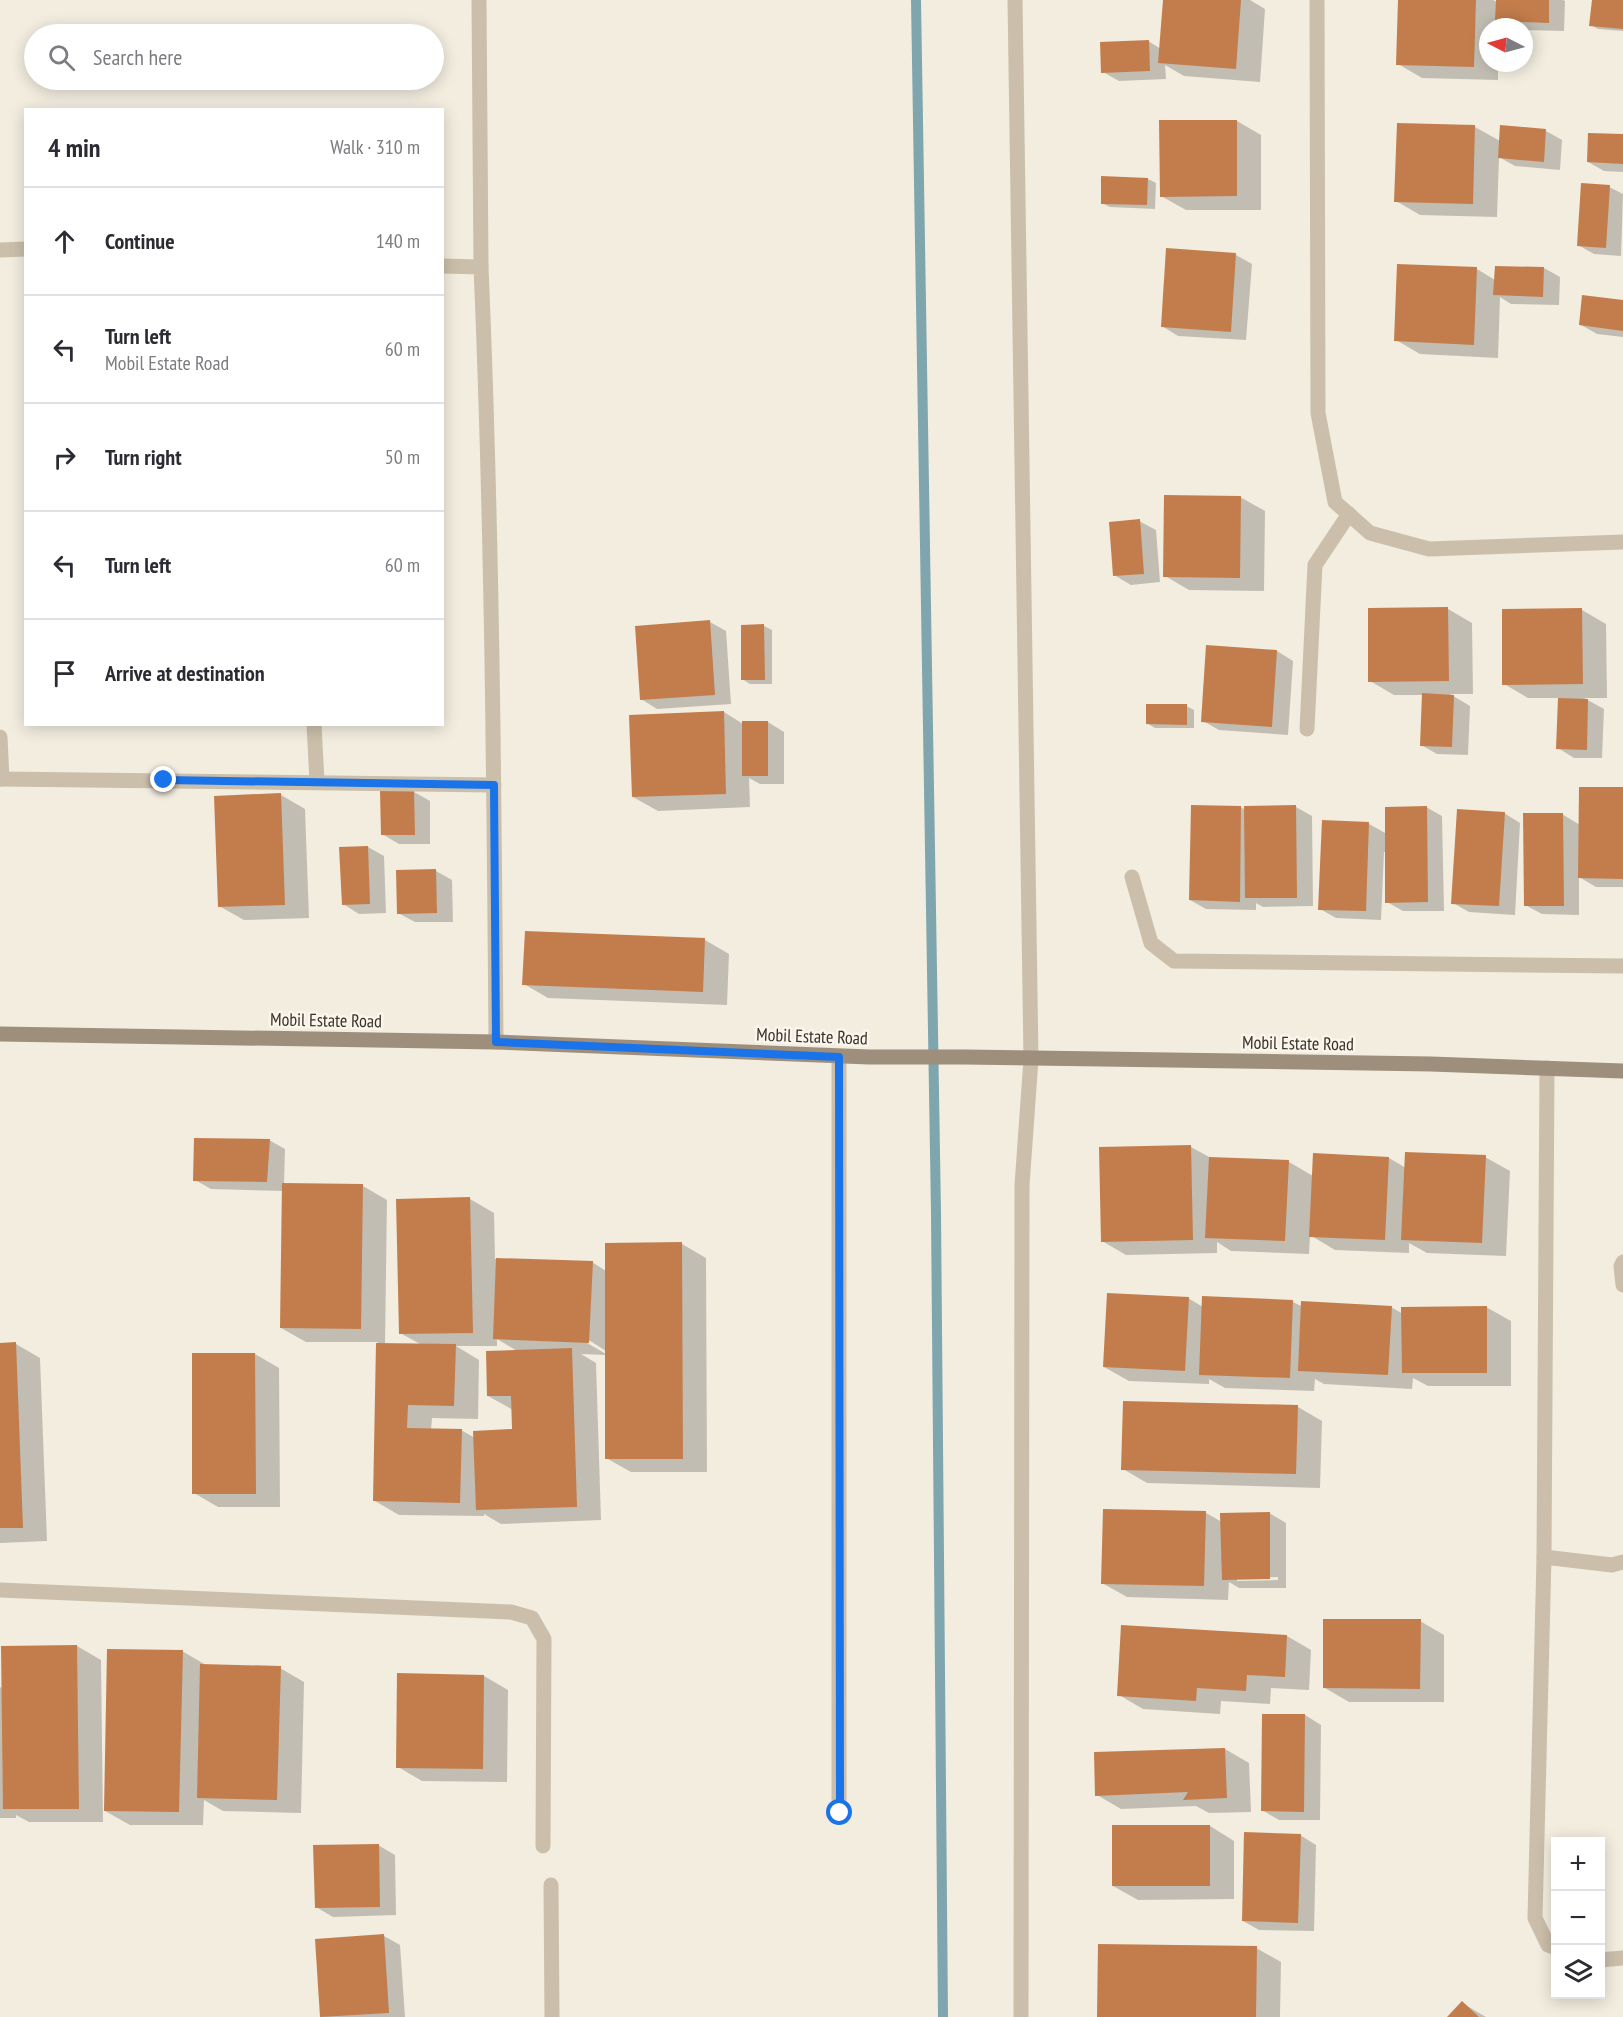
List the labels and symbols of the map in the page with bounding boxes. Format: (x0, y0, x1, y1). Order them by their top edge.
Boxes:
north arrow (1479, 18, 1533, 72)
route end (150, 766, 176, 792)
street label: Mobil Estate Road (270, 1008, 382, 1032)
street label: Mobil Estate Road (756, 1023, 868, 1049)
street label: Mobil Estate Road (1242, 1031, 1354, 1055)
route start (826, 1799, 852, 1825)

